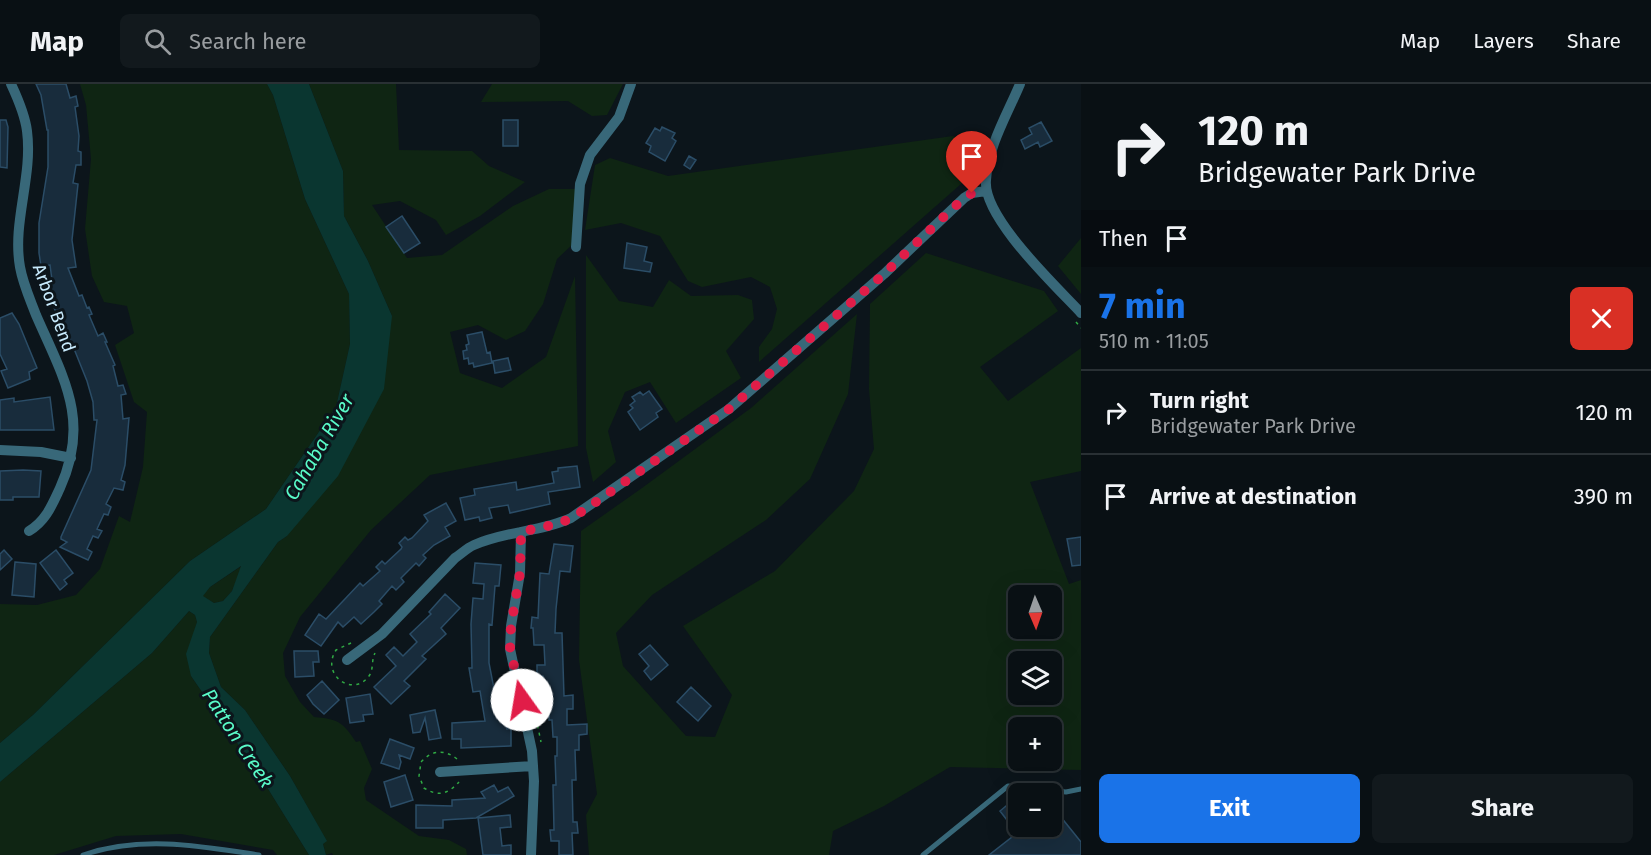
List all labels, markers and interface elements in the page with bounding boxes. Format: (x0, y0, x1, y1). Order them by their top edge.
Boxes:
search box (120, 14, 540, 68)
text: Map (30, 25, 84, 58)
icon: search (141, 25, 174, 58)
text: Search here (189, 28, 307, 55)
text: Map (1400, 28, 1440, 54)
text: Layers (1473, 28, 1534, 54)
text: Share (1567, 28, 1621, 54)
text: 120 m (1198, 106, 1309, 156)
icon: right (1099, 108, 1177, 186)
pin (946, 131, 997, 193)
icon: arrive (955, 140, 988, 173)
text: Bridgewater Park Drive (1198, 157, 1476, 189)
icon: arrive (1160, 222, 1193, 255)
text: Then (1099, 225, 1148, 252)
street label: Arbor Bend (28, 261, 80, 355)
text: 7 min (1099, 284, 1186, 328)
button: close (1570, 287, 1633, 350)
text: 510 m · 11:05 (1099, 329, 1209, 353)
text: Turn right (1150, 387, 1249, 414)
water label: Cahaba River (279, 389, 360, 504)
icon: right (1099, 396, 1132, 429)
text: 120 m (1576, 399, 1633, 426)
text: Bridgewater Park Drive (1150, 414, 1356, 438)
icon: arrive (1099, 480, 1132, 513)
text: Arrive at destination (1150, 483, 1357, 510)
text: 390 m (1574, 483, 1633, 510)
north arrow (1008, 585, 1062, 639)
map controls (1008, 585, 1062, 837)
button: layers (1008, 651, 1062, 705)
position arrow (490, 668, 554, 732)
water label: Patton Creek (197, 684, 279, 792)
button: + (1008, 717, 1062, 771)
button: Exit (1099, 774, 1360, 843)
button: Share (1372, 774, 1633, 843)
button: − (1008, 783, 1062, 837)

